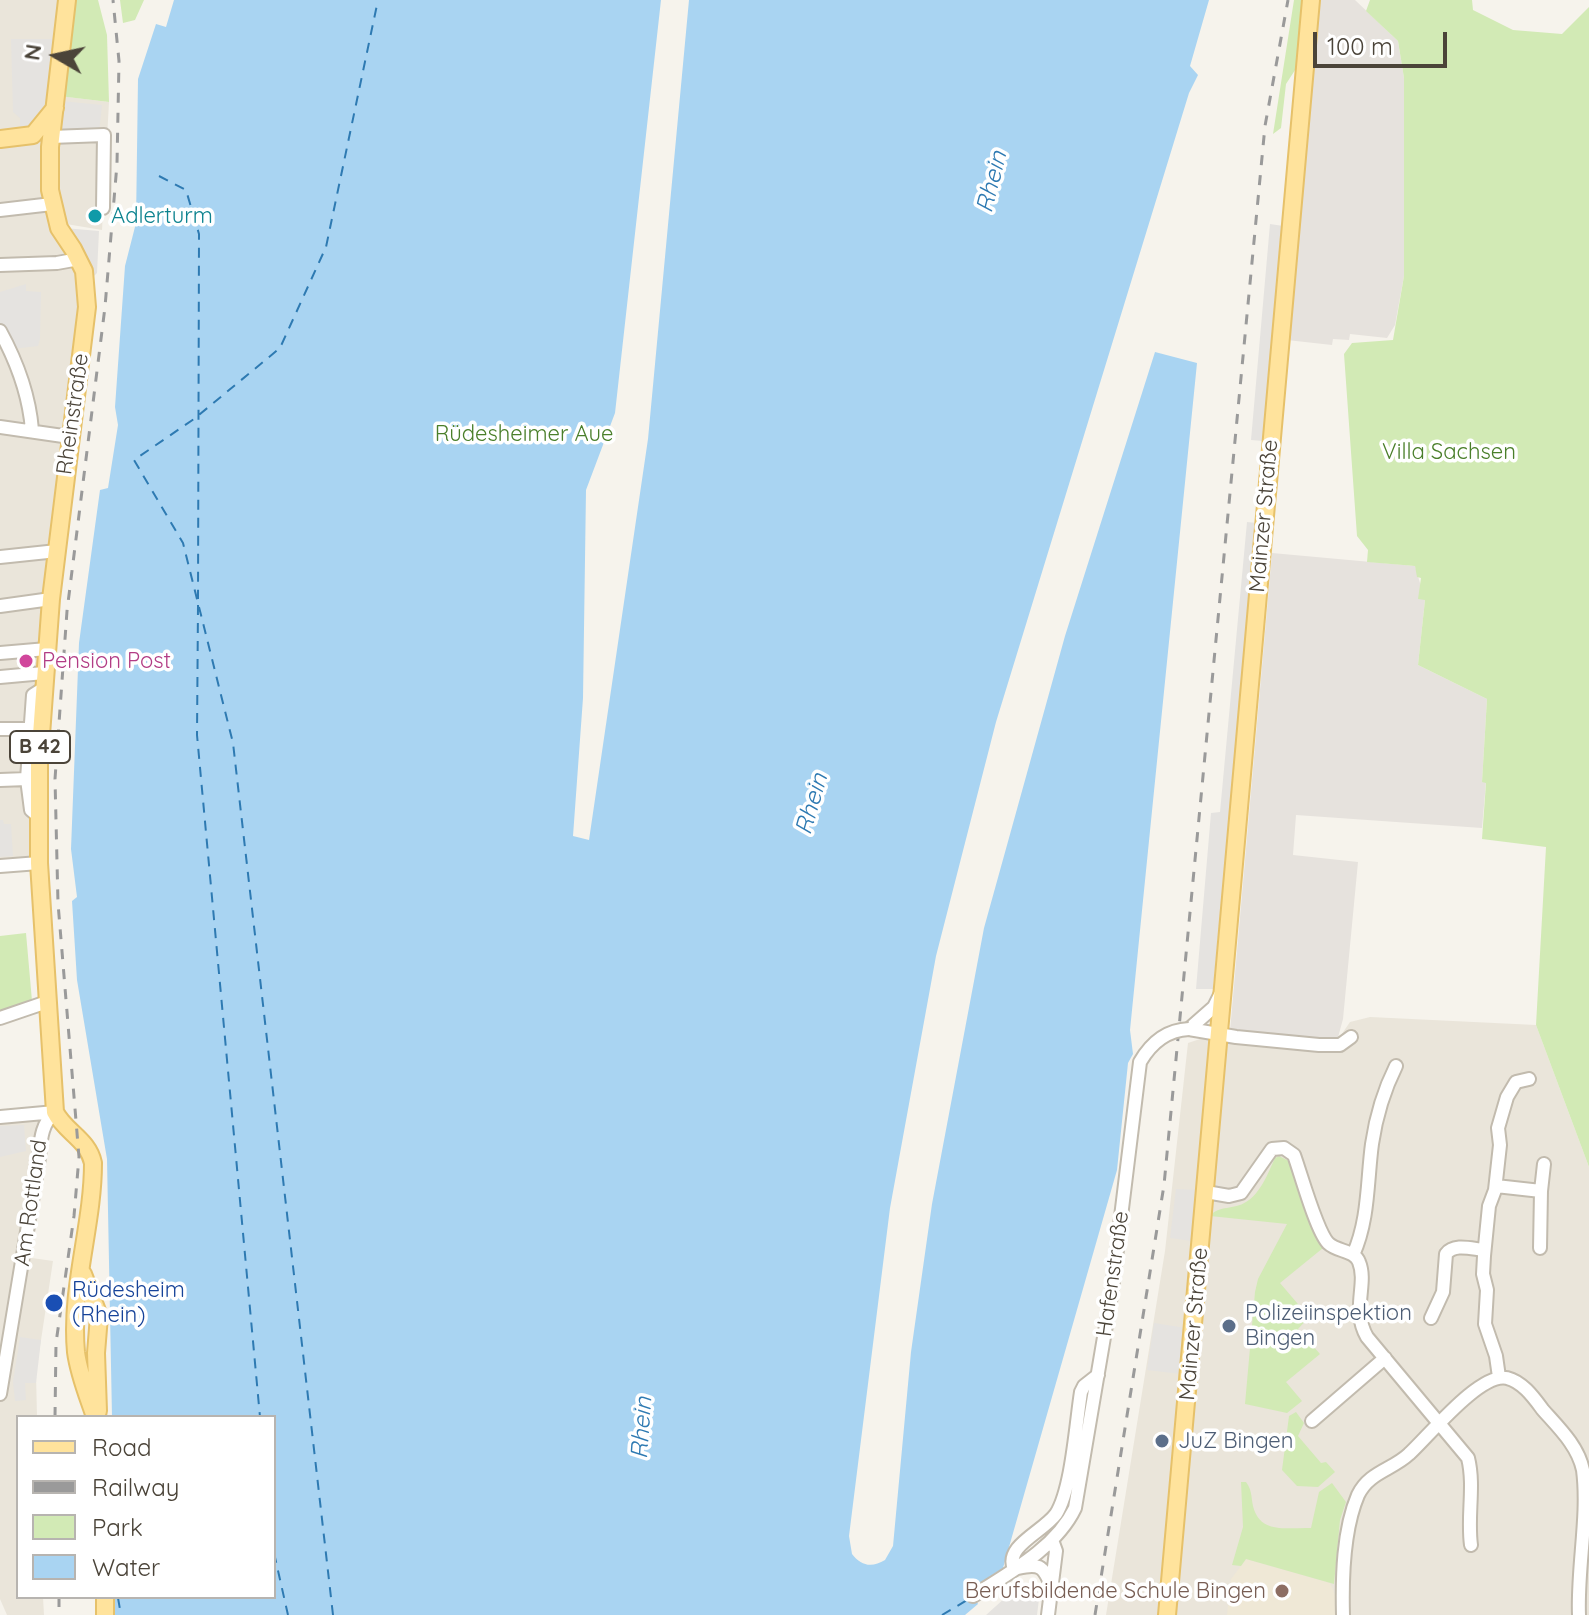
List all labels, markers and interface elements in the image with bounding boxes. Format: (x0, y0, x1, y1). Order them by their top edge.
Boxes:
north arrow (16, 16, 96, 96)
scale bar (1317, 16, 1451, 66)
text: 100 m (1327, 31, 1393, 61)
text: N (17, 42, 47, 62)
water label: Rhein (970, 148, 1014, 216)
place label: Adlerturm (111, 203, 213, 229)
marker: Adlerturm (86, 207, 104, 225)
street label: Rheinstraße (51, 352, 95, 476)
park label: Rüdesheimer Aue (435, 421, 613, 447)
street label: Mainzer Straße (1244, 438, 1284, 594)
park label: Villa Sachsen (1382, 439, 1516, 465)
place label: Pension Post (42, 648, 171, 674)
marker: Pension Post (17, 652, 35, 670)
road number: B 42 (10, 731, 70, 763)
water label: Rhein (790, 770, 834, 838)
street label: Am Rottland (9, 1138, 53, 1268)
street label: Hafenstraße (1091, 1210, 1135, 1338)
street label: Mainzer Straße (1174, 1246, 1214, 1402)
place label: Rüdesheim (Rhein) (72, 1277, 185, 1328)
marker: Rüdesheim (Rhein) (43, 1292, 65, 1314)
place label: Polizeiinspektion Bingen (1245, 1300, 1412, 1352)
marker: Polizeiinspektion Bingen (1220, 1317, 1238, 1335)
water label: Rhein (625, 1396, 659, 1460)
legend (16, 1415, 276, 1599)
place label: JuZ Bingen (1178, 1428, 1293, 1454)
text: Road (92, 1432, 152, 1462)
marker: JuZ Bingen (1153, 1432, 1171, 1450)
text: Railway (92, 1472, 179, 1502)
text: Park (92, 1512, 143, 1542)
text: Water (92, 1552, 160, 1582)
place label: Berufsbildende Schule Bingen (965, 1578, 1266, 1604)
marker: Berufsbildende Schule Bingen (1273, 1582, 1291, 1600)

